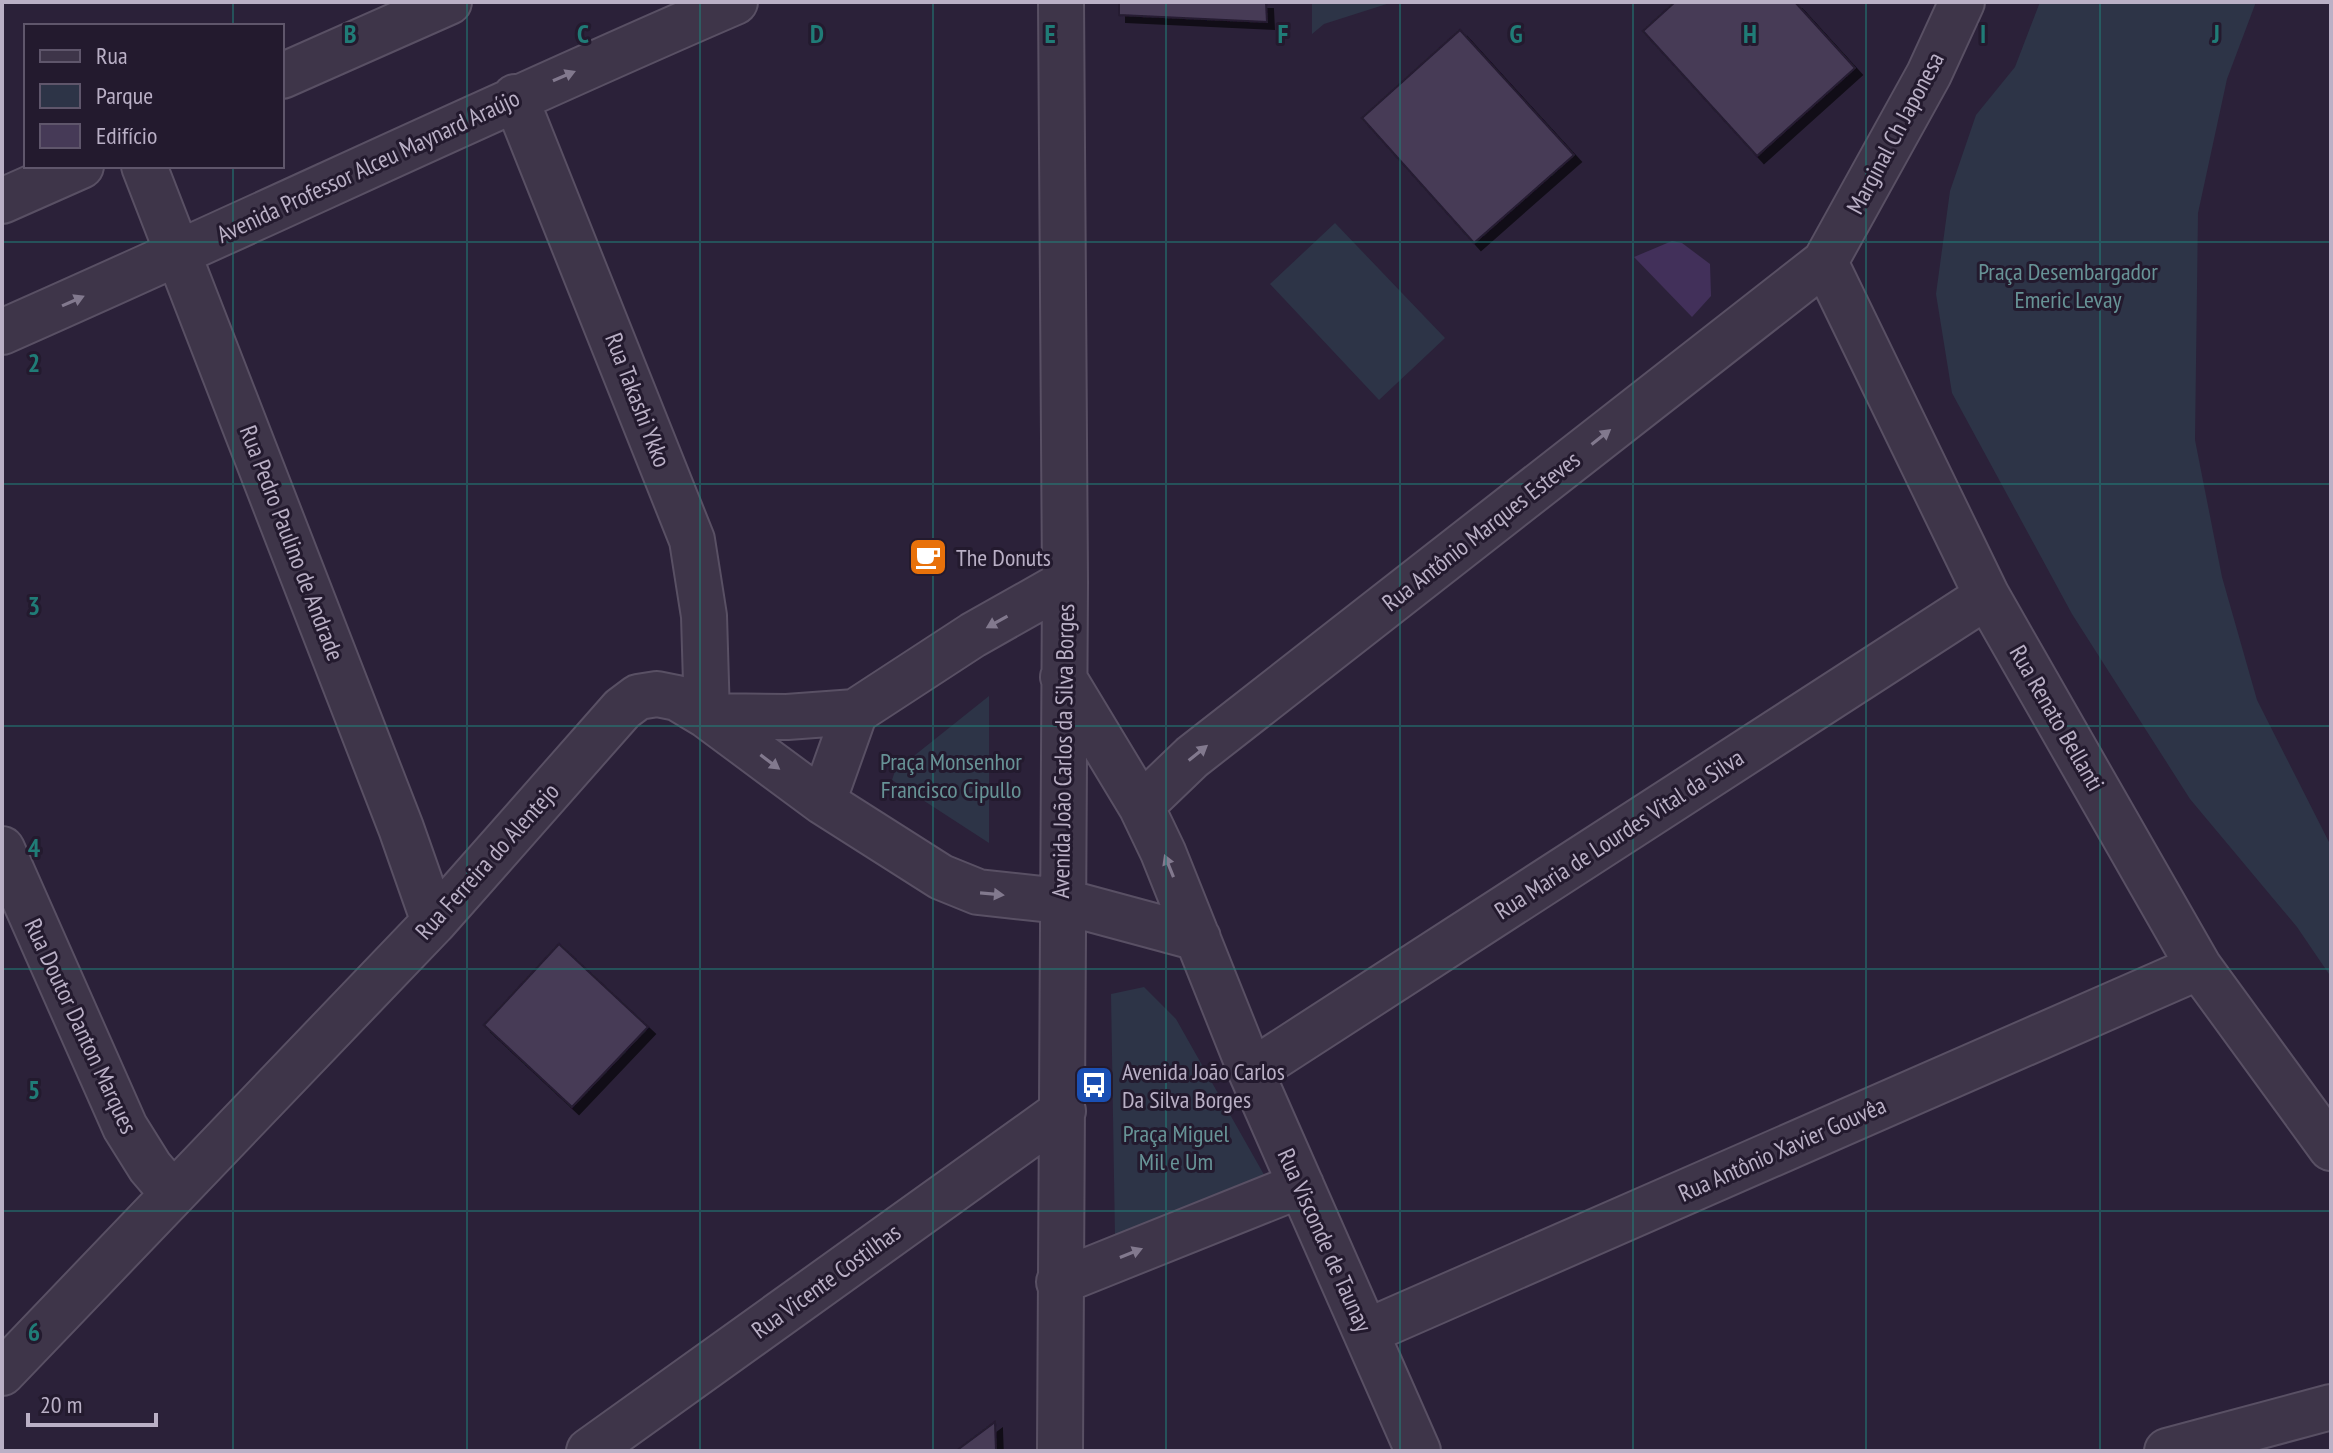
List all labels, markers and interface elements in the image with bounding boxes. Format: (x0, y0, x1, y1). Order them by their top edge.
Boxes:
text: B (344, 17, 357, 50)
text: C (577, 17, 589, 50)
text: D (810, 17, 824, 50)
text: E (1044, 17, 1056, 50)
text: F (1278, 17, 1289, 50)
text: G (1509, 17, 1523, 50)
text: H (1743, 17, 1757, 50)
text: I (1980, 17, 1986, 50)
text: J (2211, 17, 2220, 50)
legend (24, 24, 284, 168)
text: Rua (96, 40, 128, 71)
street label: Marginal Ch Japonesa (1839, 47, 1951, 219)
one-way arrow (552, 69, 576, 82)
text: Parque (96, 80, 153, 111)
street label: Avenida Professor Alceu Maynard Araújo (212, 82, 524, 250)
text: Edifício (96, 120, 157, 151)
park label: Praça Desembargador Emeric Levay (1978, 256, 2158, 315)
one-way arrow (62, 294, 85, 308)
street label: Rua Takashi Ykko (598, 329, 678, 471)
text: 2 (28, 346, 40, 379)
street label: Rua Pedro Paulino de Andrade (233, 421, 351, 665)
one-way arrow (1591, 429, 1611, 446)
street label: Rua Antônio Marques Esteves (1376, 444, 1586, 618)
cafe icon: The Donuts (907, 536, 949, 578)
place label: The Donuts (956, 542, 1051, 573)
text: 3 (28, 589, 40, 622)
street label: Avenida João Carlos da Silva Borges (1045, 603, 1081, 899)
one-way arrow (986, 615, 1008, 629)
street label: Rua Renato Bellanti (2003, 639, 2111, 797)
street label: Rua Maria de Lourdes Vital da Silva (1489, 742, 1749, 926)
one-way arrow (1188, 745, 1208, 761)
park label: Praça Monsenhor Francisco Cipullo (880, 746, 1022, 805)
one-way arrow (760, 754, 780, 770)
street label: Rua Ferreira do Alentejo (408, 776, 566, 946)
text: 4 (28, 831, 41, 864)
one-way arrow (1162, 854, 1175, 878)
one-way arrow (980, 887, 1005, 900)
street label: Rua Doutor Danton Marques (18, 913, 144, 1139)
place label: Avenida João Carlos Da Silva Borges (1122, 1056, 1285, 1115)
bus stop icon: Avenida João Carlos Da Silva Borges (1073, 1064, 1115, 1106)
text: 5 (28, 1073, 40, 1106)
street label: Rua Antônio Xavier Gouvêa (1673, 1089, 1891, 1209)
park label: Praça Miguel Mil e Um (1123, 1118, 1230, 1177)
street label: Rua Visconde de Taunay (1271, 1143, 1379, 1337)
street label: Rua Vicente Costilhas (745, 1216, 907, 1346)
one-way arrow (1119, 1246, 1143, 1259)
text: 6 (28, 1315, 40, 1348)
scale bar (28, 1377, 156, 1427)
text: 20 m (40, 1389, 82, 1420)

